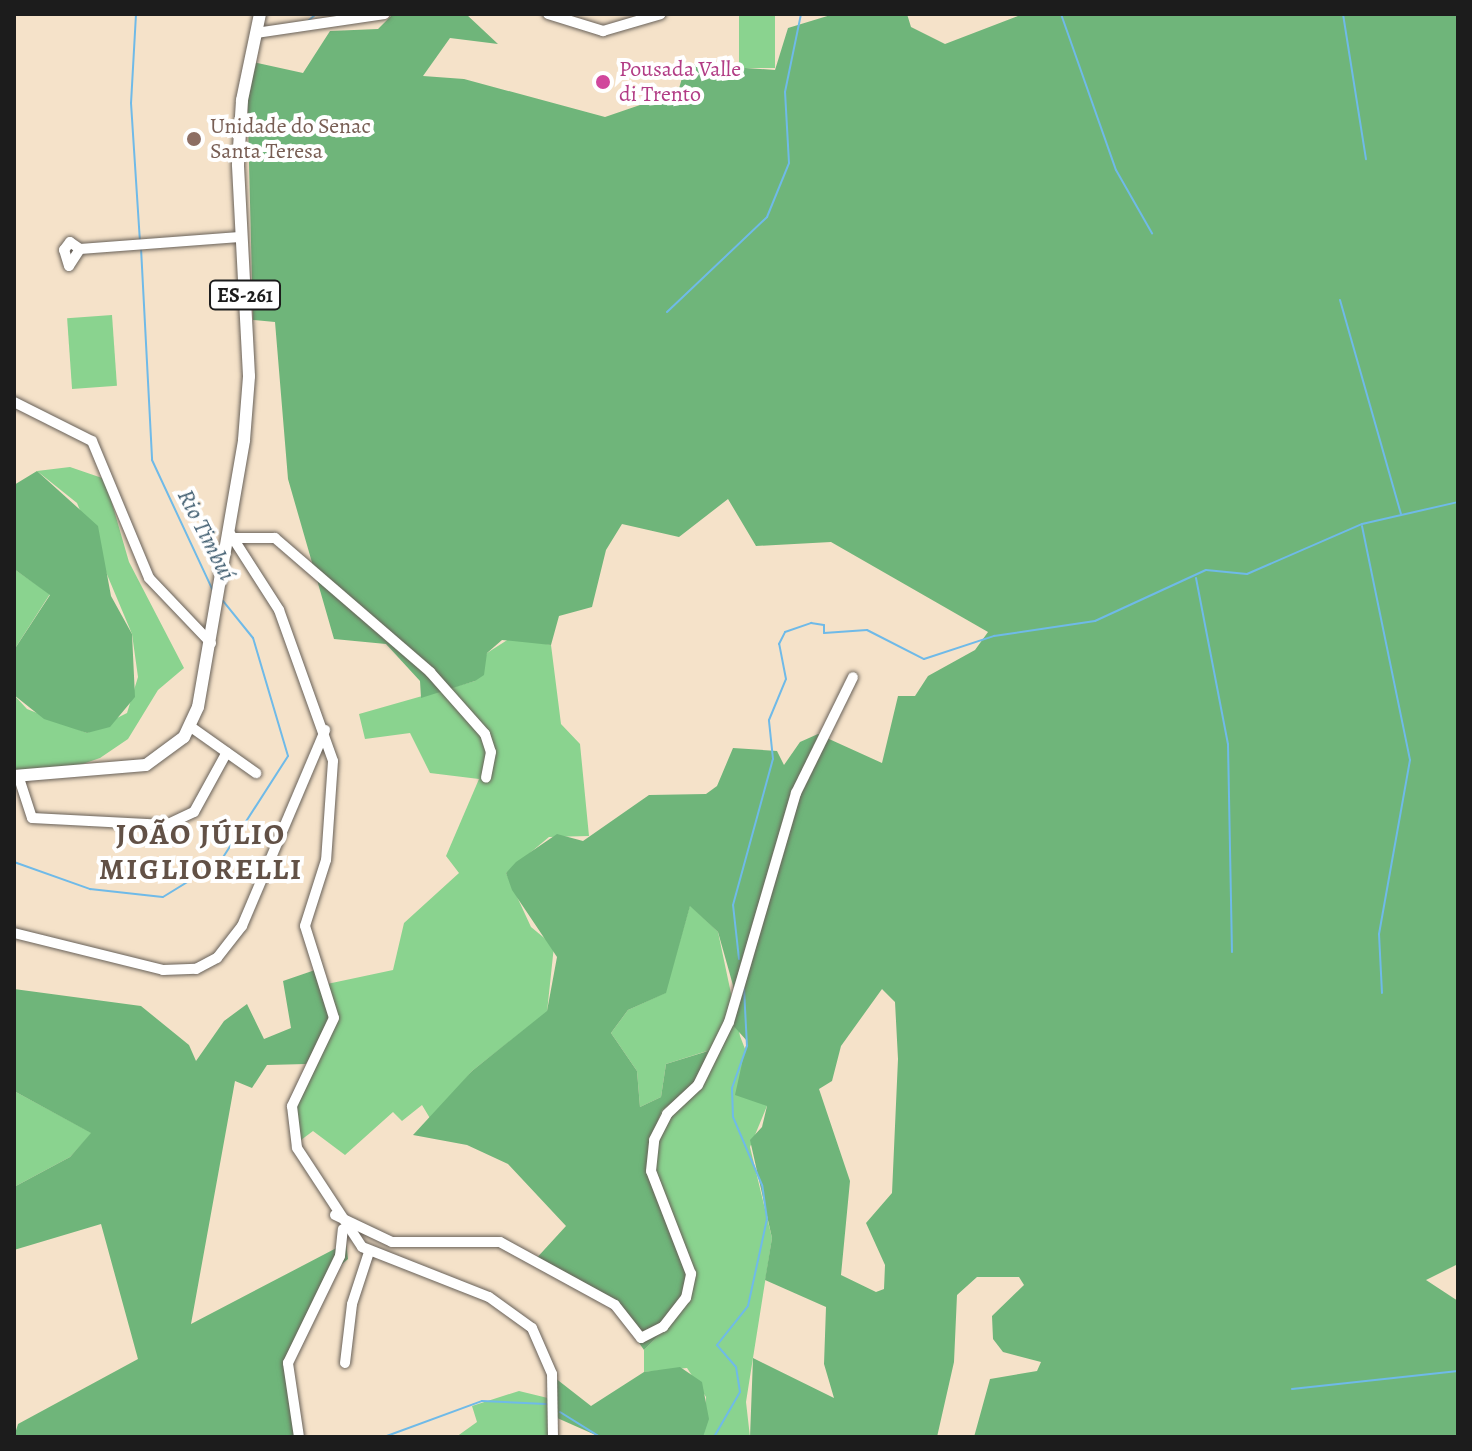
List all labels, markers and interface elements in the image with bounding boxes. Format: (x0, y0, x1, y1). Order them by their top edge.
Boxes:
place label: Pousada Valle di Trento (619, 56, 741, 108)
marker: Pousada Valle di Trento (594, 73, 612, 91)
place label: Unidade do Senac Santa Teresa (210, 113, 371, 164)
marker: Unidade do Senac Santa Teresa (185, 130, 203, 148)
road number: ES-261 (209, 279, 281, 311)
water label: Rio Timbuí (171, 484, 241, 586)
district label: JOÃO JÚLIO MIGLIORELLI (99, 816, 303, 886)

